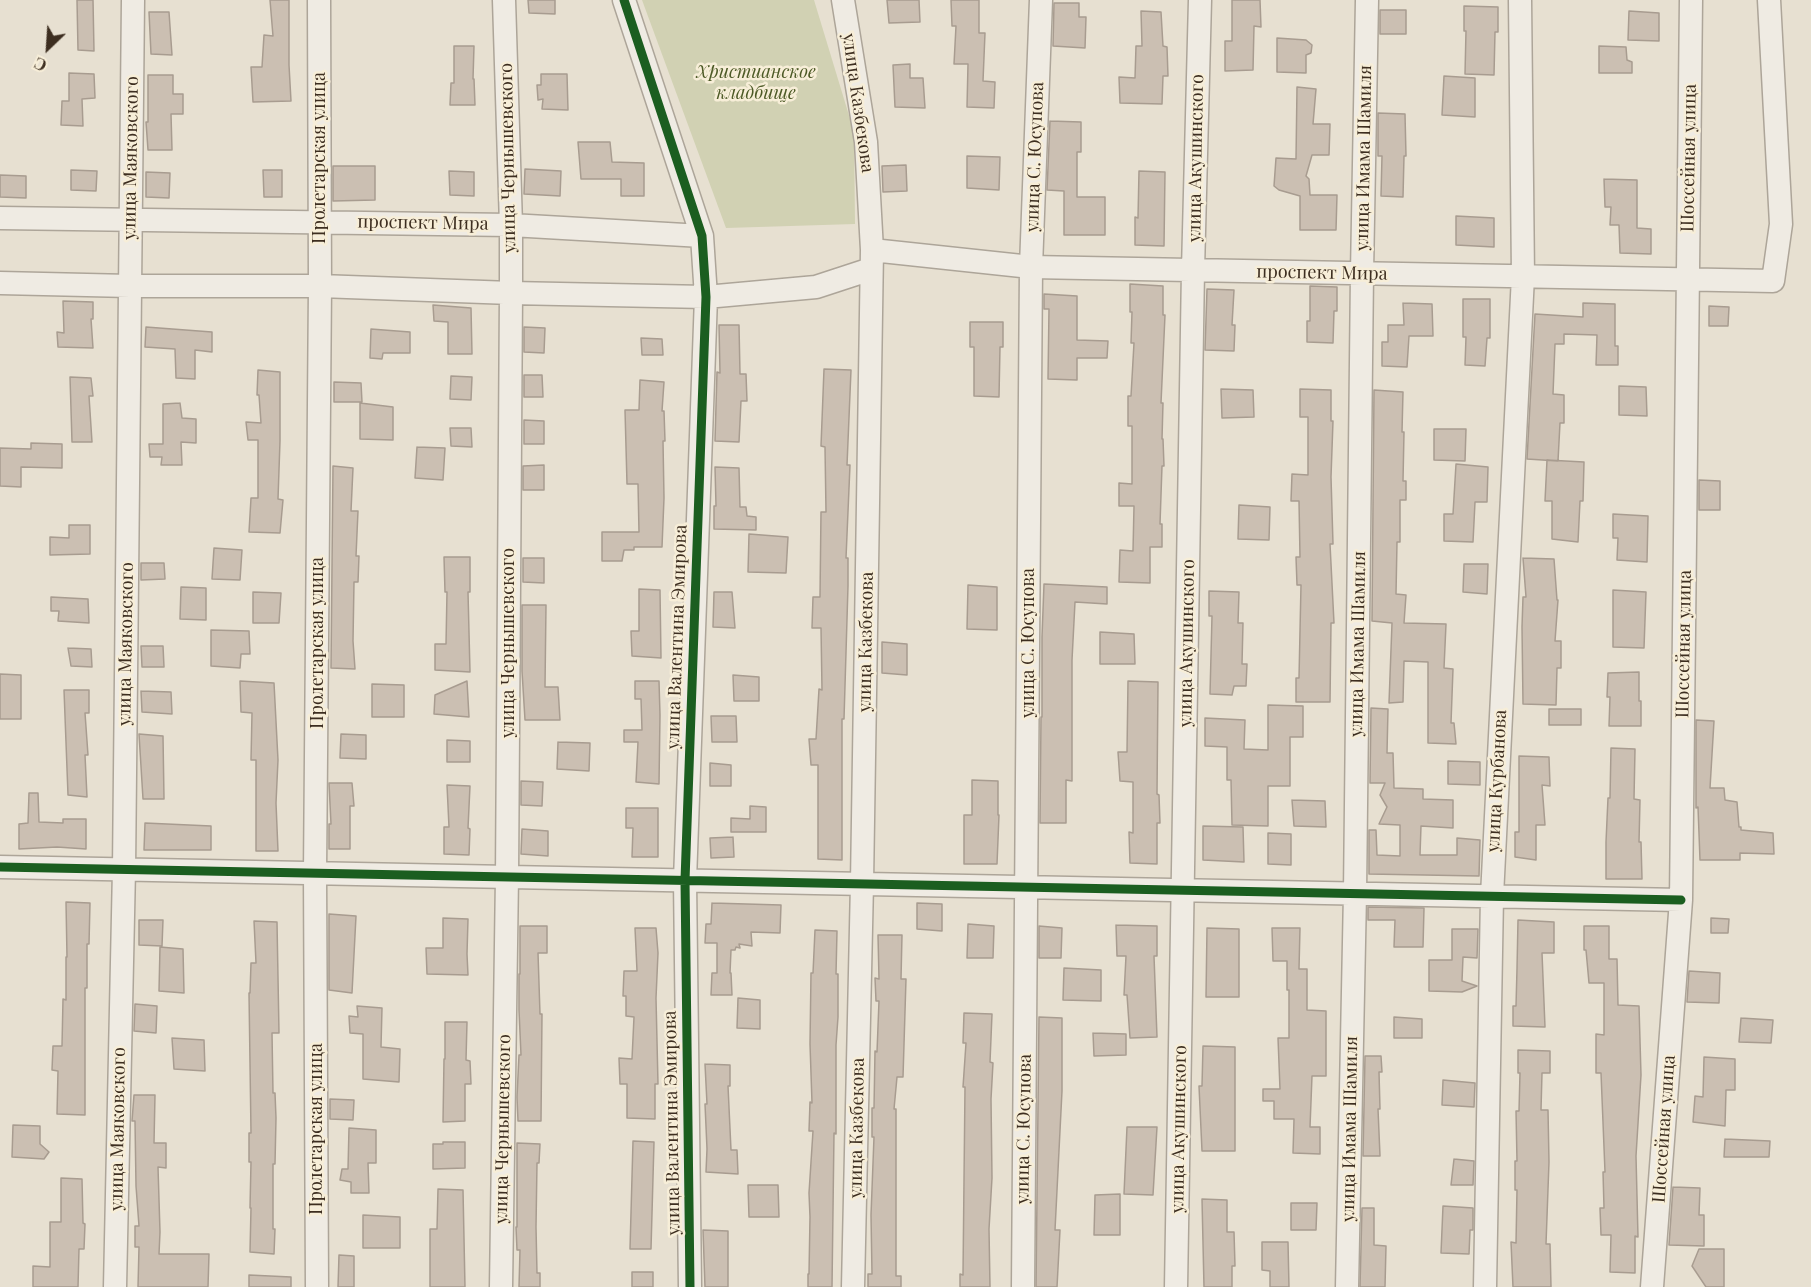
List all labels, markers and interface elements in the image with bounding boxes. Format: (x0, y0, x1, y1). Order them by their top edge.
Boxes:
north arrow (18, 18, 78, 78)
street label: улица Казбекова (838, 32, 878, 174)
text: С (31, 53, 50, 77)
park label: Христианское кладбище (696, 61, 816, 104)
street label: улица Чернышевского (496, 63, 520, 253)
street label: улица Имама Шамиля (1352, 65, 1376, 251)
street label: Пролетарская улица (308, 72, 330, 244)
street label: улица Акушинского (1184, 74, 1208, 242)
street label: улица Маяковского (119, 76, 143, 240)
street label: улица С. Юсупова (1022, 82, 1048, 232)
street label: Шоссейная улица (1677, 84, 1701, 232)
street label: проспект Мира (357, 211, 489, 235)
street label: проспект Мира (1256, 261, 1388, 285)
street label: улица Валентина Эмирова (662, 524, 692, 750)
street label: улица Чернышевского (497, 548, 519, 738)
street label: улица Имама Шамиля (1346, 551, 1370, 737)
street label: Пролетарская улица (306, 557, 328, 729)
street label: улица Акушинского (1175, 559, 1199, 727)
street label: улица Маяковского (114, 562, 138, 726)
street label: улица С. Юсупова (1017, 568, 1039, 718)
street label: Шоссейная улица (1672, 570, 1696, 718)
street label: улица Казбекова (854, 572, 878, 712)
street label: улица Курбанова (1482, 709, 1512, 853)
street label: улица Валентина Эмирова (659, 1010, 685, 1236)
street label: улица Чернышевского (491, 1034, 515, 1224)
street label: улица Имама Шамиля (1338, 1036, 1362, 1222)
street label: Пролетарская улица (305, 1043, 327, 1215)
street label: улица Акушинского (1167, 1045, 1191, 1213)
street label: улица Маяковского (106, 1047, 130, 1211)
street label: улица С. Юсупова (1012, 1054, 1036, 1204)
street label: Шоссейная улица (1648, 1054, 1680, 1204)
street label: улица Казбекова (845, 1058, 869, 1198)

